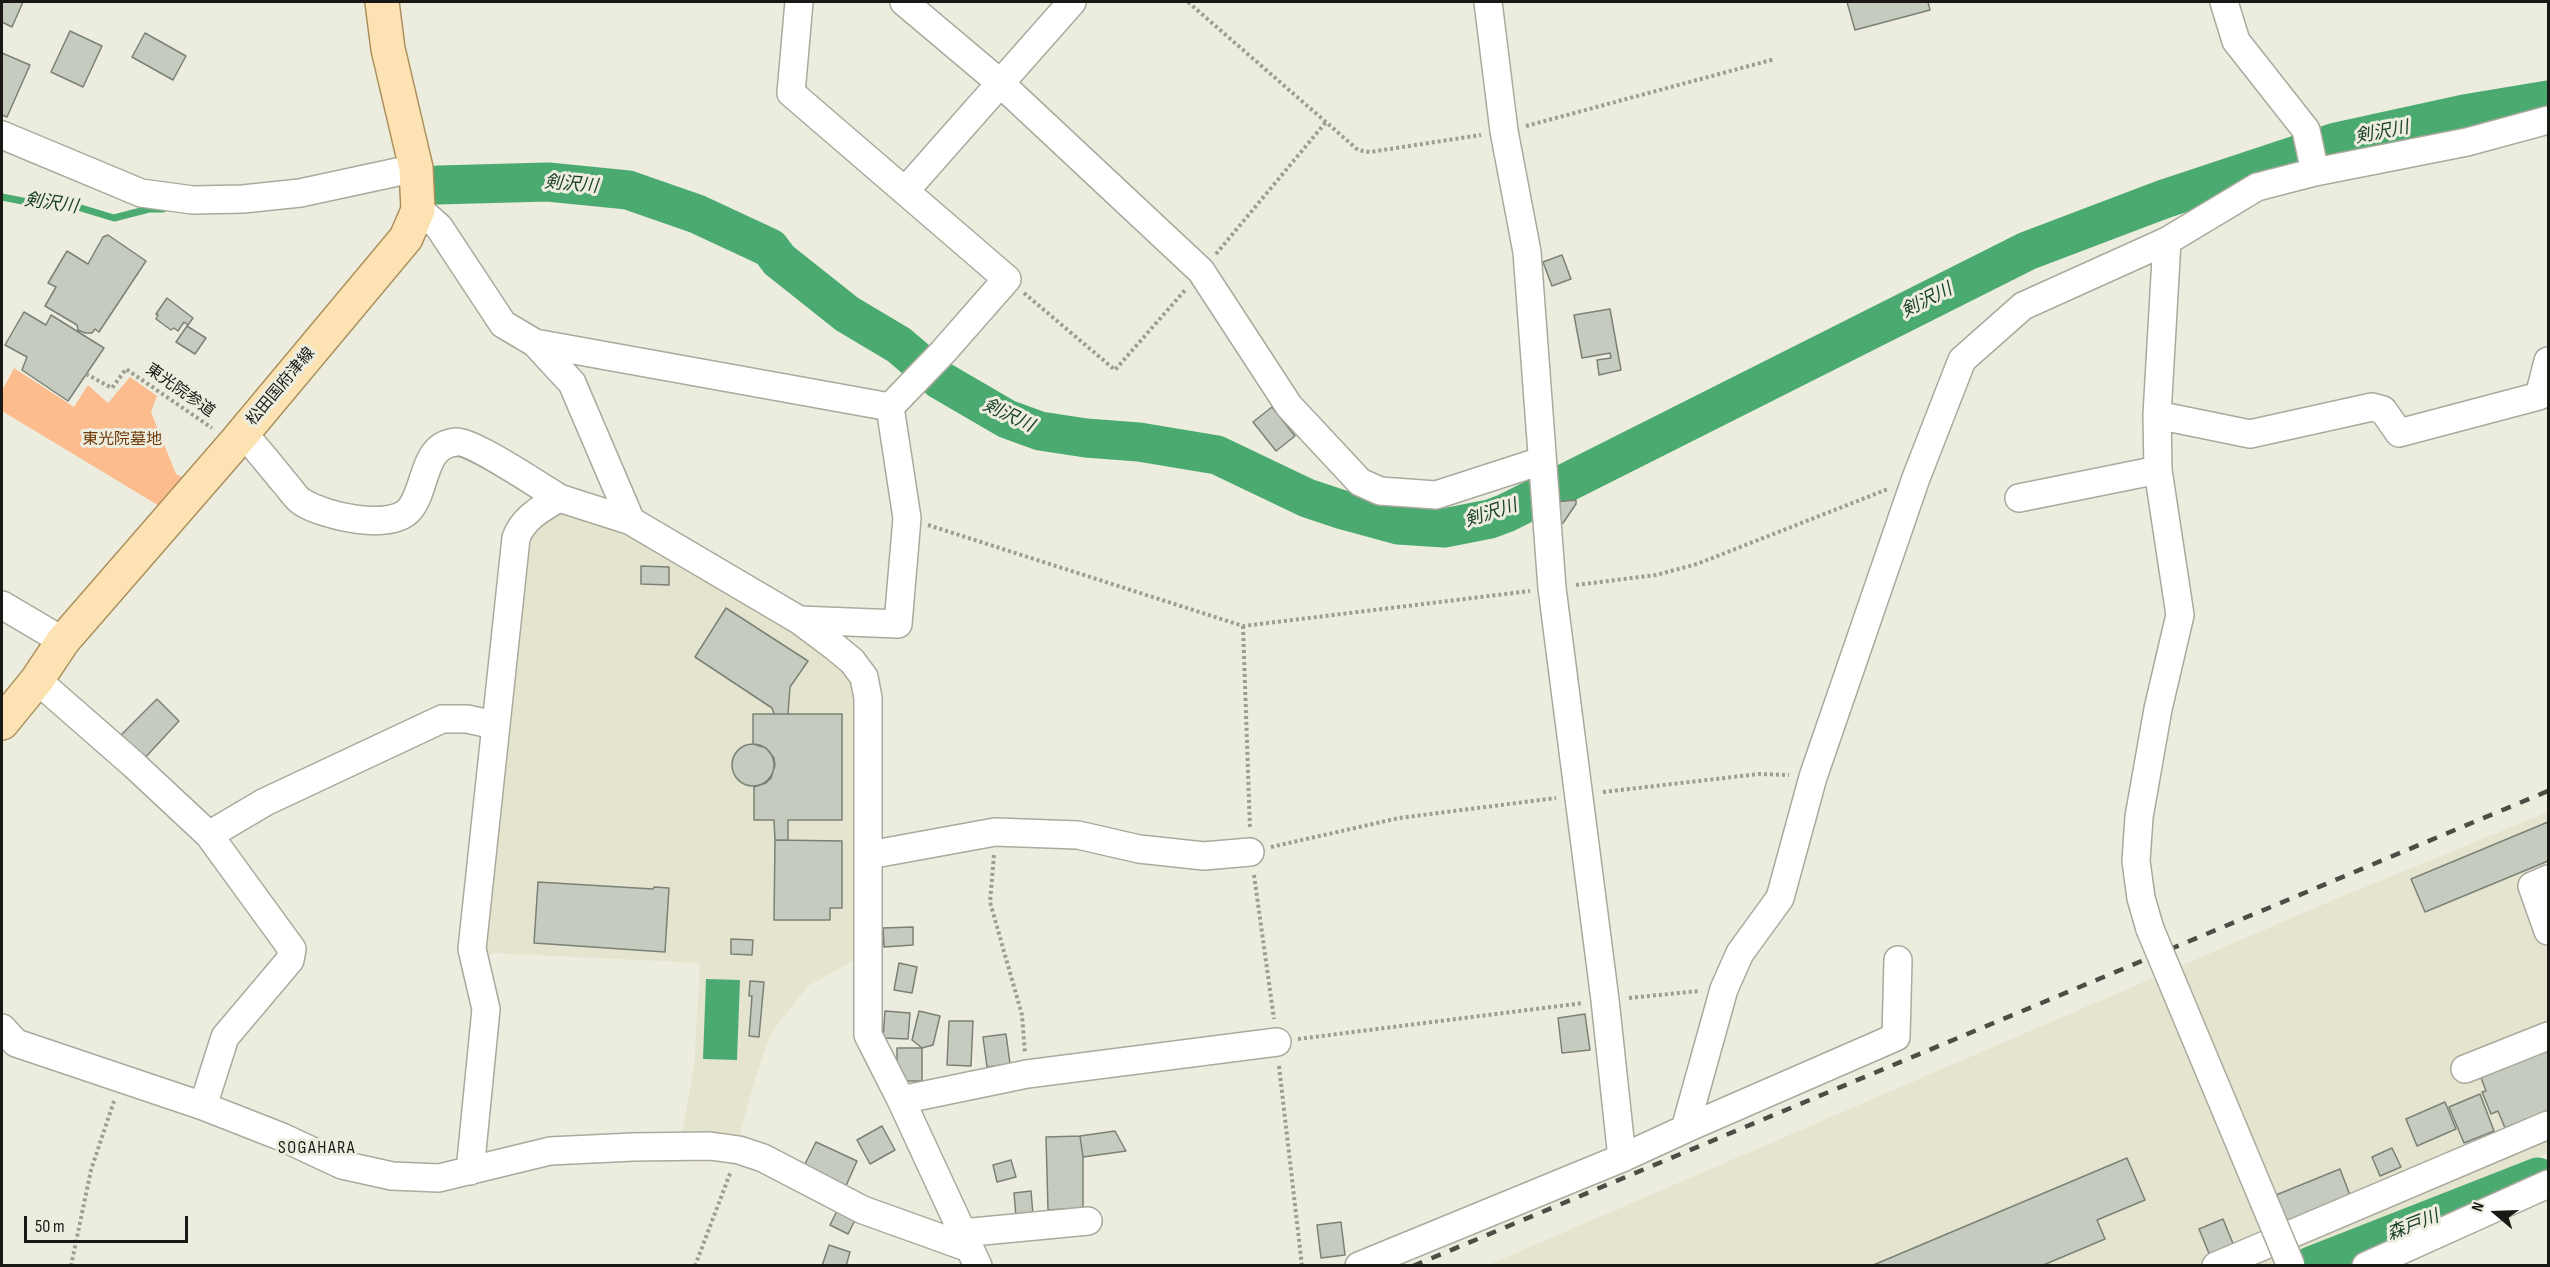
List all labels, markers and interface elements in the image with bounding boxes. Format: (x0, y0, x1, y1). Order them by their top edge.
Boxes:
water label: 剣沢川 (2353, 117, 2411, 149)
water label: 剣沢川 (543, 172, 599, 198)
water label: 剣沢川 (23, 190, 79, 218)
water label: 剣沢川 (1898, 279, 1956, 323)
street label: 松田国府津線 (243, 344, 319, 430)
street label: 東光院参道 (142, 360, 218, 422)
water label: 剣沢川 (979, 395, 1037, 437)
park label: 東光院墓地 (82, 430, 162, 450)
water label: 剣沢川 (1462, 495, 1520, 533)
district label: SOGAHARA (278, 1137, 356, 1159)
north arrow (2466, 1183, 2526, 1243)
text: N (2468, 1200, 2489, 1214)
scale bar (27, 1204, 190, 1242)
water label: 森戸川 (2384, 1206, 2442, 1246)
text: 50 m (35, 1216, 65, 1237)

